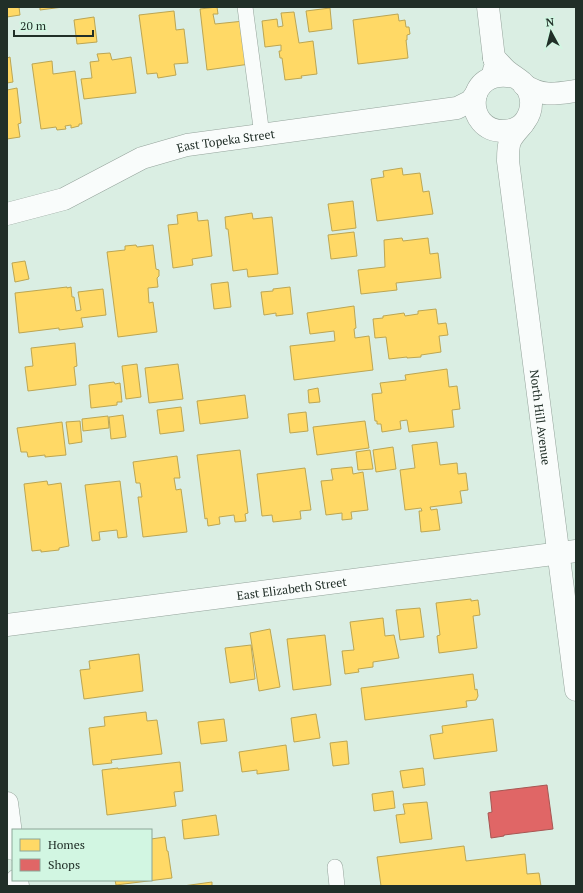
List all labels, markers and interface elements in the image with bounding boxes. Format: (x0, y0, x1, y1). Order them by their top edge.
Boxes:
scale bar (14, 12, 93, 38)
north arrow (531, 12, 571, 52)
text: N (545, 15, 555, 30)
text: 20 m (20, 18, 47, 33)
street label: East Topeka Street (175, 125, 276, 155)
street label: North Hill Avenue (527, 369, 555, 466)
street label: East Elizabeth Street (236, 573, 348, 603)
legend (12, 829, 152, 881)
text: Homes (48, 837, 85, 852)
text: Shops (48, 857, 80, 872)

